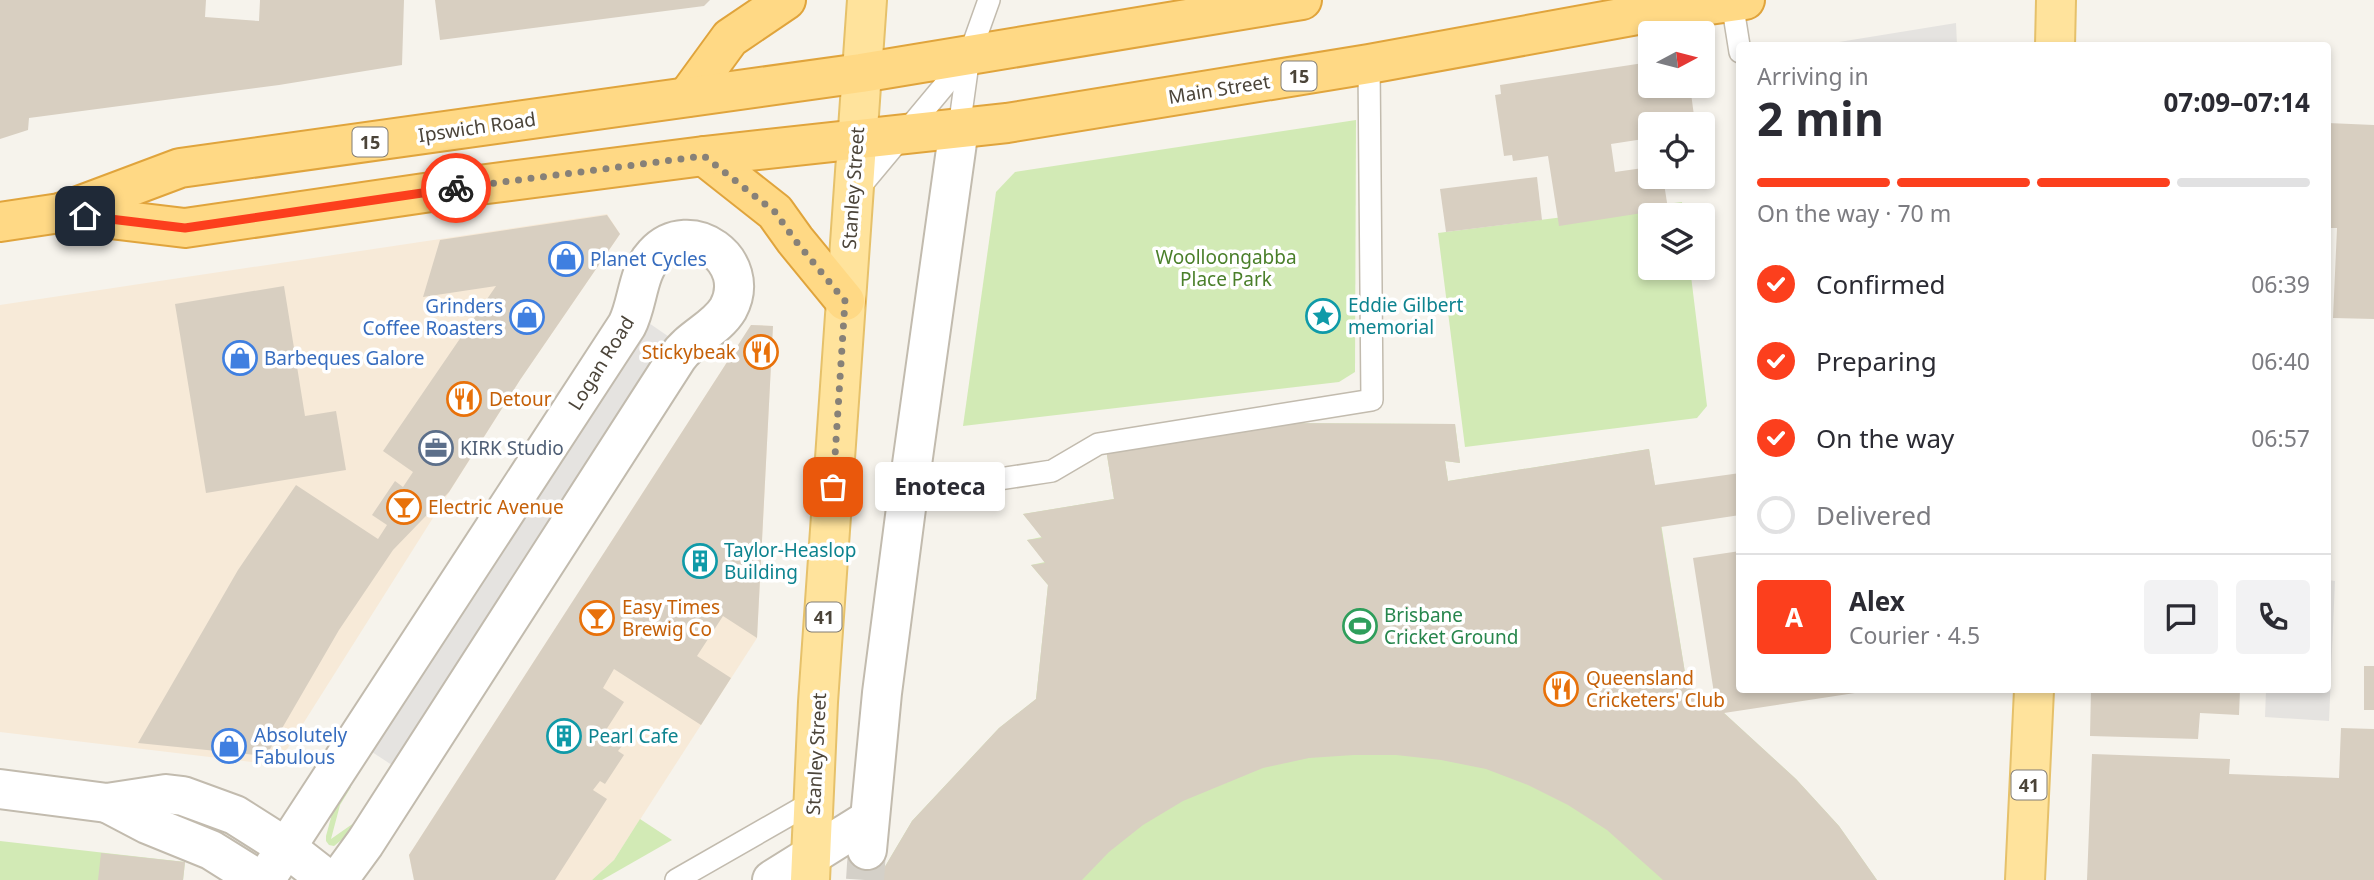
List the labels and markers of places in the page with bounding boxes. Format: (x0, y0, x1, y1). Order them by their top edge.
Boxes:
pin (55, 186, 115, 246)
shop icon: Planet Cycles (547, 240, 585, 278)
place label: Planet Cycles (590, 246, 707, 272)
place label: Eddie Gilbert memorial (1348, 292, 1463, 340)
place label: Grinders Coffee Roasters (362, 293, 503, 341)
place icon: Eddie Gilbert memorial (1304, 297, 1342, 335)
shop icon: Grinders Coffee Roasters (508, 298, 546, 336)
restaurant icon: Stickybeak (742, 333, 780, 371)
shop icon: Barbeques Galore (221, 339, 259, 377)
place label: Stickybeak (642, 339, 736, 365)
place label: Barbeques Galore (264, 345, 425, 371)
restaurant icon: Detour (445, 380, 483, 418)
place label: Detour (489, 386, 552, 412)
office icon: KIRK Studio (417, 429, 455, 467)
place label: KIRK Studio (460, 435, 564, 461)
pin (803, 457, 863, 517)
callout: Enoteca (875, 462, 1004, 512)
bar icon: Electric Avenue (385, 488, 423, 526)
place label: Electric Avenue (428, 494, 564, 520)
place label: Taylor-Heaslop Building (724, 537, 856, 585)
building icon: Taylor-Heaslop Building (681, 542, 719, 580)
place label: Easy Times Brewig Co (622, 594, 720, 642)
bar icon: Easy Times Brewig Co (578, 599, 616, 637)
place label: Brisbane Cricket Ground (1384, 602, 1519, 650)
sports icon: Brisbane Cricket Ground (1341, 607, 1379, 645)
place label: Queensland Cricketers' Club (1586, 665, 1725, 713)
restaurant icon: Queensland Cricketers' Club (1542, 670, 1580, 708)
building icon: Pearl Cafe (545, 717, 583, 755)
place label: Absolutely Fabulous (254, 722, 348, 770)
place label: Pearl Cafe (588, 723, 678, 749)
shop icon: Absolutely Fabulous (210, 727, 248, 765)

